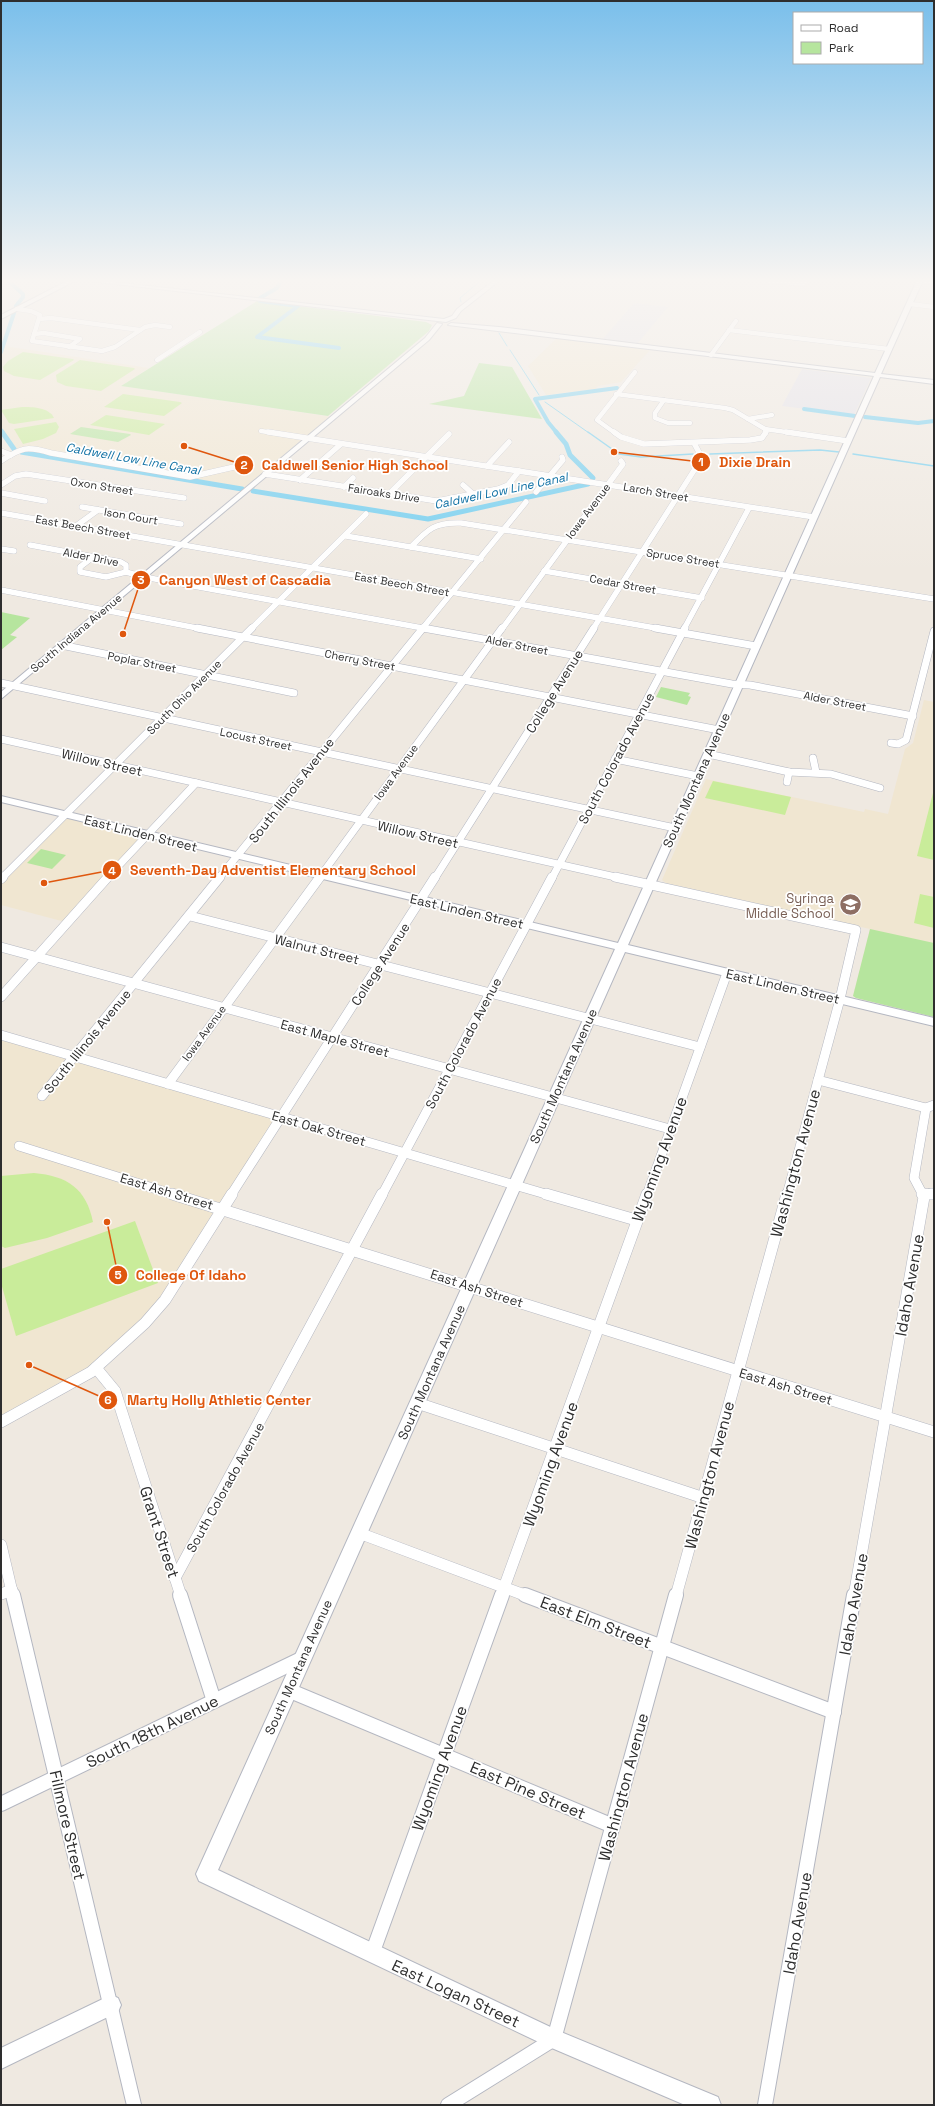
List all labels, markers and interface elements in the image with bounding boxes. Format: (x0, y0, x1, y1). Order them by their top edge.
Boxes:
legend (793, 12, 923, 64)
text: Road (829, 20, 858, 36)
text: Park (829, 40, 854, 56)
water label: Caldwell Low Line Canal (65, 439, 203, 479)
callout: Dixie Drain (691, 449, 799, 475)
callout: Caldwell Senior High School (234, 452, 457, 478)
text: Dixie Drain (719, 453, 791, 471)
text: 1 (698, 454, 704, 470)
text: Caldwell Senior High School (262, 456, 448, 474)
text: 2 (240, 457, 248, 473)
water label: Caldwell Low Line Canal (433, 469, 571, 513)
street label: Oxon Street (70, 474, 134, 498)
street label: Larch Street (622, 479, 690, 505)
street label: Fairoaks Drive (347, 480, 421, 506)
street label: Iowa Avenue (563, 480, 613, 542)
street label: Ison Court (103, 504, 159, 528)
street label: East Beech Street (34, 512, 132, 542)
street label: Alder Drive (62, 545, 120, 569)
street label: Spruce Street (645, 545, 721, 571)
callout: Canyon West of Cascadia (131, 567, 339, 593)
street label: East Beech Street (353, 569, 451, 599)
text: Canyon West of Cascadia (159, 571, 331, 589)
street label: Cedar Street (589, 571, 657, 597)
text: 3 (137, 572, 145, 588)
street label: South Indiana Avenue (27, 591, 125, 675)
street label: Alder Street (484, 632, 550, 658)
street label: Cherry Street (323, 646, 397, 674)
street label: College Avenue (522, 646, 587, 736)
street label: Poplar Street (106, 648, 178, 676)
street label: South Ohio Avenue (144, 657, 224, 737)
street label: Alder Street (802, 688, 868, 714)
street label: South Colorado Avenue (575, 690, 658, 827)
street label: South Montana Avenue (659, 710, 734, 850)
street label: Locust Street (219, 725, 293, 753)
street label: South Illinois Avenue (245, 734, 338, 846)
street label: Iowa Avenue (371, 741, 421, 803)
street label: Willow Street (60, 745, 144, 780)
street label: East Linden Street (82, 811, 199, 856)
street label: Willow Street (376, 817, 460, 852)
callout: Seventh-Day Adventist Elementary School (102, 857, 425, 883)
text: Seventh-Day Adventist Elementary School (130, 861, 416, 879)
text: 4 (108, 863, 116, 879)
street label: East Linden Street (408, 890, 525, 933)
place label: Syringa Middle School (746, 890, 835, 922)
school or university icon: Syringa Middle School (837, 892, 863, 918)
street label: College Avenue (347, 920, 414, 1009)
street label: Walnut Street (273, 931, 361, 968)
street label: East Linden Street (724, 965, 841, 1008)
street label: South Colorado Avenue (422, 975, 505, 1112)
street label: South Illinois Avenue (40, 986, 135, 1097)
street label: Iowa Avenue (179, 1002, 229, 1064)
street label: South Montana Avenue (526, 1006, 601, 1146)
street label: East Maple Street (279, 1016, 391, 1061)
street label: Washington Avenue (766, 1087, 825, 1239)
street label: Wyoming Avenue (627, 1094, 692, 1225)
street label: East Oak Street (270, 1107, 368, 1150)
street label: East Ash Street (118, 1169, 216, 1214)
street label: Idaho Avenue (890, 1232, 929, 1338)
callout: College Of Idaho (108, 1262, 254, 1288)
street label: East Ash Street (428, 1265, 525, 1312)
text: College Of Idaho (136, 1266, 246, 1284)
text: 5 (114, 1267, 122, 1283)
street label: South Montana Avenue (394, 1302, 469, 1442)
street label: East Ash Street (737, 1364, 835, 1409)
callout: Marty Holly Athletic Center (98, 1387, 319, 1413)
text: Marty Holly Athletic Center (127, 1391, 311, 1409)
text: 6 (104, 1392, 112, 1408)
street label: Wyoming Avenue (518, 1399, 583, 1530)
street label: Washington Avenue (680, 1399, 739, 1551)
street label: South Colorado Avenue (183, 1419, 268, 1555)
street label: Grant Street (135, 1484, 184, 1581)
street label: Idaho Avenue (834, 1551, 873, 1657)
street label: East Elm Street (537, 1592, 654, 1653)
street label: South Montana Avenue (261, 1597, 336, 1737)
street label: South 18th Avenue (82, 1690, 222, 1773)
street label: Wyoming Avenue (407, 1703, 472, 1834)
street label: Washington Avenue (594, 1711, 653, 1863)
street label: East Pine Street (467, 1757, 589, 1824)
street label: Fillmore Street (45, 1768, 90, 1882)
street label: Idaho Avenue (778, 1870, 817, 1976)
street label: East Logan Street (388, 1955, 523, 2032)

